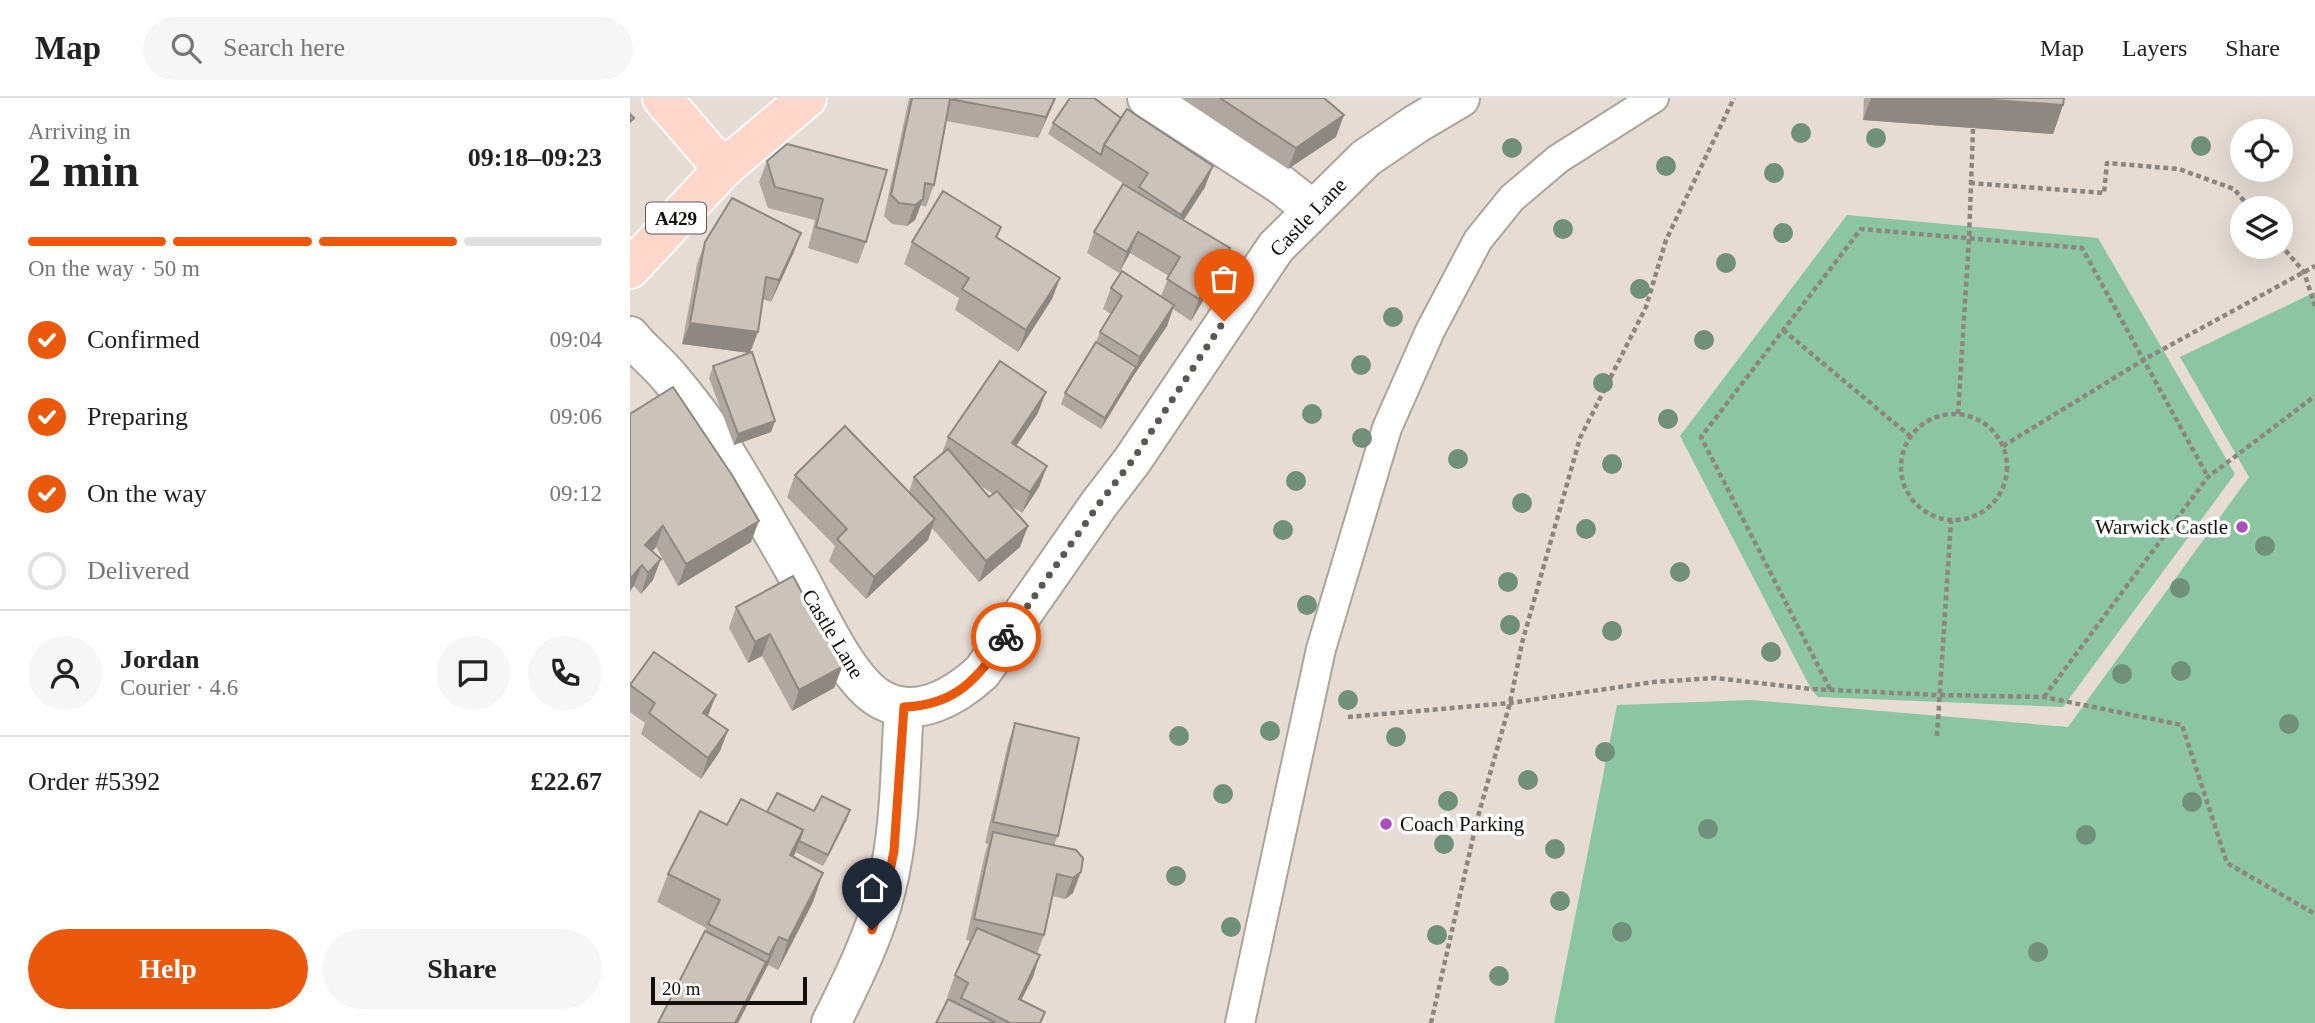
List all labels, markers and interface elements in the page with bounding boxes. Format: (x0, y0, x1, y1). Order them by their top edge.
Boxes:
search box (143, 17, 633, 80)
icon: search (167, 29, 205, 67)
text: Map (35, 30, 101, 66)
text: Search here (223, 33, 345, 62)
text: Map (2040, 35, 2084, 61)
text: Layers (2122, 35, 2187, 61)
text: Share (2225, 35, 2280, 61)
text: Arriving in (28, 119, 131, 144)
map controls (2230, 119, 2293, 259)
button: locate (2230, 119, 2293, 182)
text: 09:18–09:23 (468, 143, 602, 172)
text: 2 min (28, 145, 139, 196)
street label: Castle Lane (1265, 173, 1351, 261)
button: layers (2230, 196, 2293, 259)
road number: A429 (646, 202, 706, 234)
pin (1194, 249, 1254, 321)
text: On the way · 50 m (28, 256, 200, 281)
icon: bag (1205, 260, 1243, 298)
icon: check (28, 321, 66, 359)
text: Confirmed (87, 325, 200, 354)
text: 09:04 (550, 327, 602, 352)
icon: check (28, 398, 66, 436)
text: Preparing (87, 402, 188, 431)
text: 09:06 (550, 404, 602, 429)
icon: check (28, 475, 66, 513)
text: On the way (87, 479, 207, 508)
text: 09:12 (550, 481, 602, 506)
place label: Warwick Castle (2095, 515, 2228, 539)
marker: Warwick Castle (2234, 519, 2250, 535)
text: Delivered (87, 556, 190, 585)
street label: Castle Lane (797, 585, 869, 683)
courier (971, 602, 1041, 672)
icon: bike (987, 618, 1025, 656)
button: person (28, 636, 102, 710)
button: chat (436, 636, 510, 710)
button: phone (528, 636, 602, 710)
text: Jordan (120, 645, 199, 674)
text: Courier · 4.6 (120, 675, 238, 700)
text: Order #5392 (28, 767, 160, 796)
text: £22.67 (531, 767, 602, 796)
place label: Coach Parking (1400, 812, 1525, 836)
marker: Coach Parking (1378, 816, 1394, 832)
pin (842, 858, 902, 930)
icon: home (853, 869, 891, 907)
button: Help (28, 929, 308, 1009)
button: Share (322, 929, 602, 1009)
scale bar (651, 974, 807, 1006)
text: 20 m (662, 978, 701, 999)

